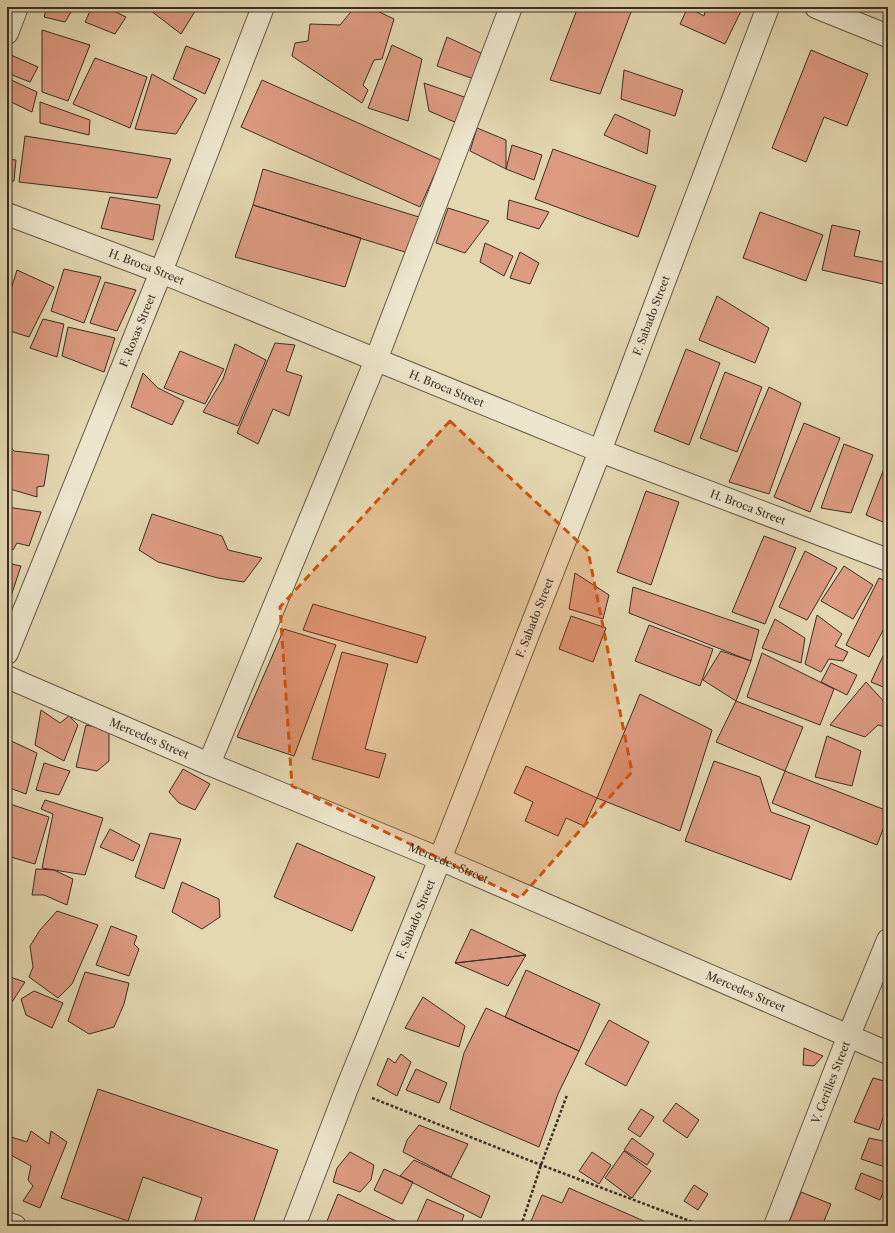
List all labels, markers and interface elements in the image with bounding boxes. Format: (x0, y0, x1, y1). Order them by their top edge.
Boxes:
street label: H. Broca Street (107, 246, 186, 288)
street label: F. Sabado Street (630, 273, 673, 358)
street label: F. Roxas Street (116, 292, 159, 369)
street label: H. Broca Street (407, 367, 486, 410)
street label: H. Broca Street (708, 486, 788, 528)
street label: F. Sabado Street (513, 576, 557, 660)
street label: Mercedes Street (107, 715, 191, 762)
street label: Mercedes Street (406, 840, 491, 886)
street label: F. Sabado Street (393, 877, 438, 961)
street label: Mercedes Street (704, 968, 788, 1015)
street label: V. Cerilles Street (808, 1039, 853, 1127)

